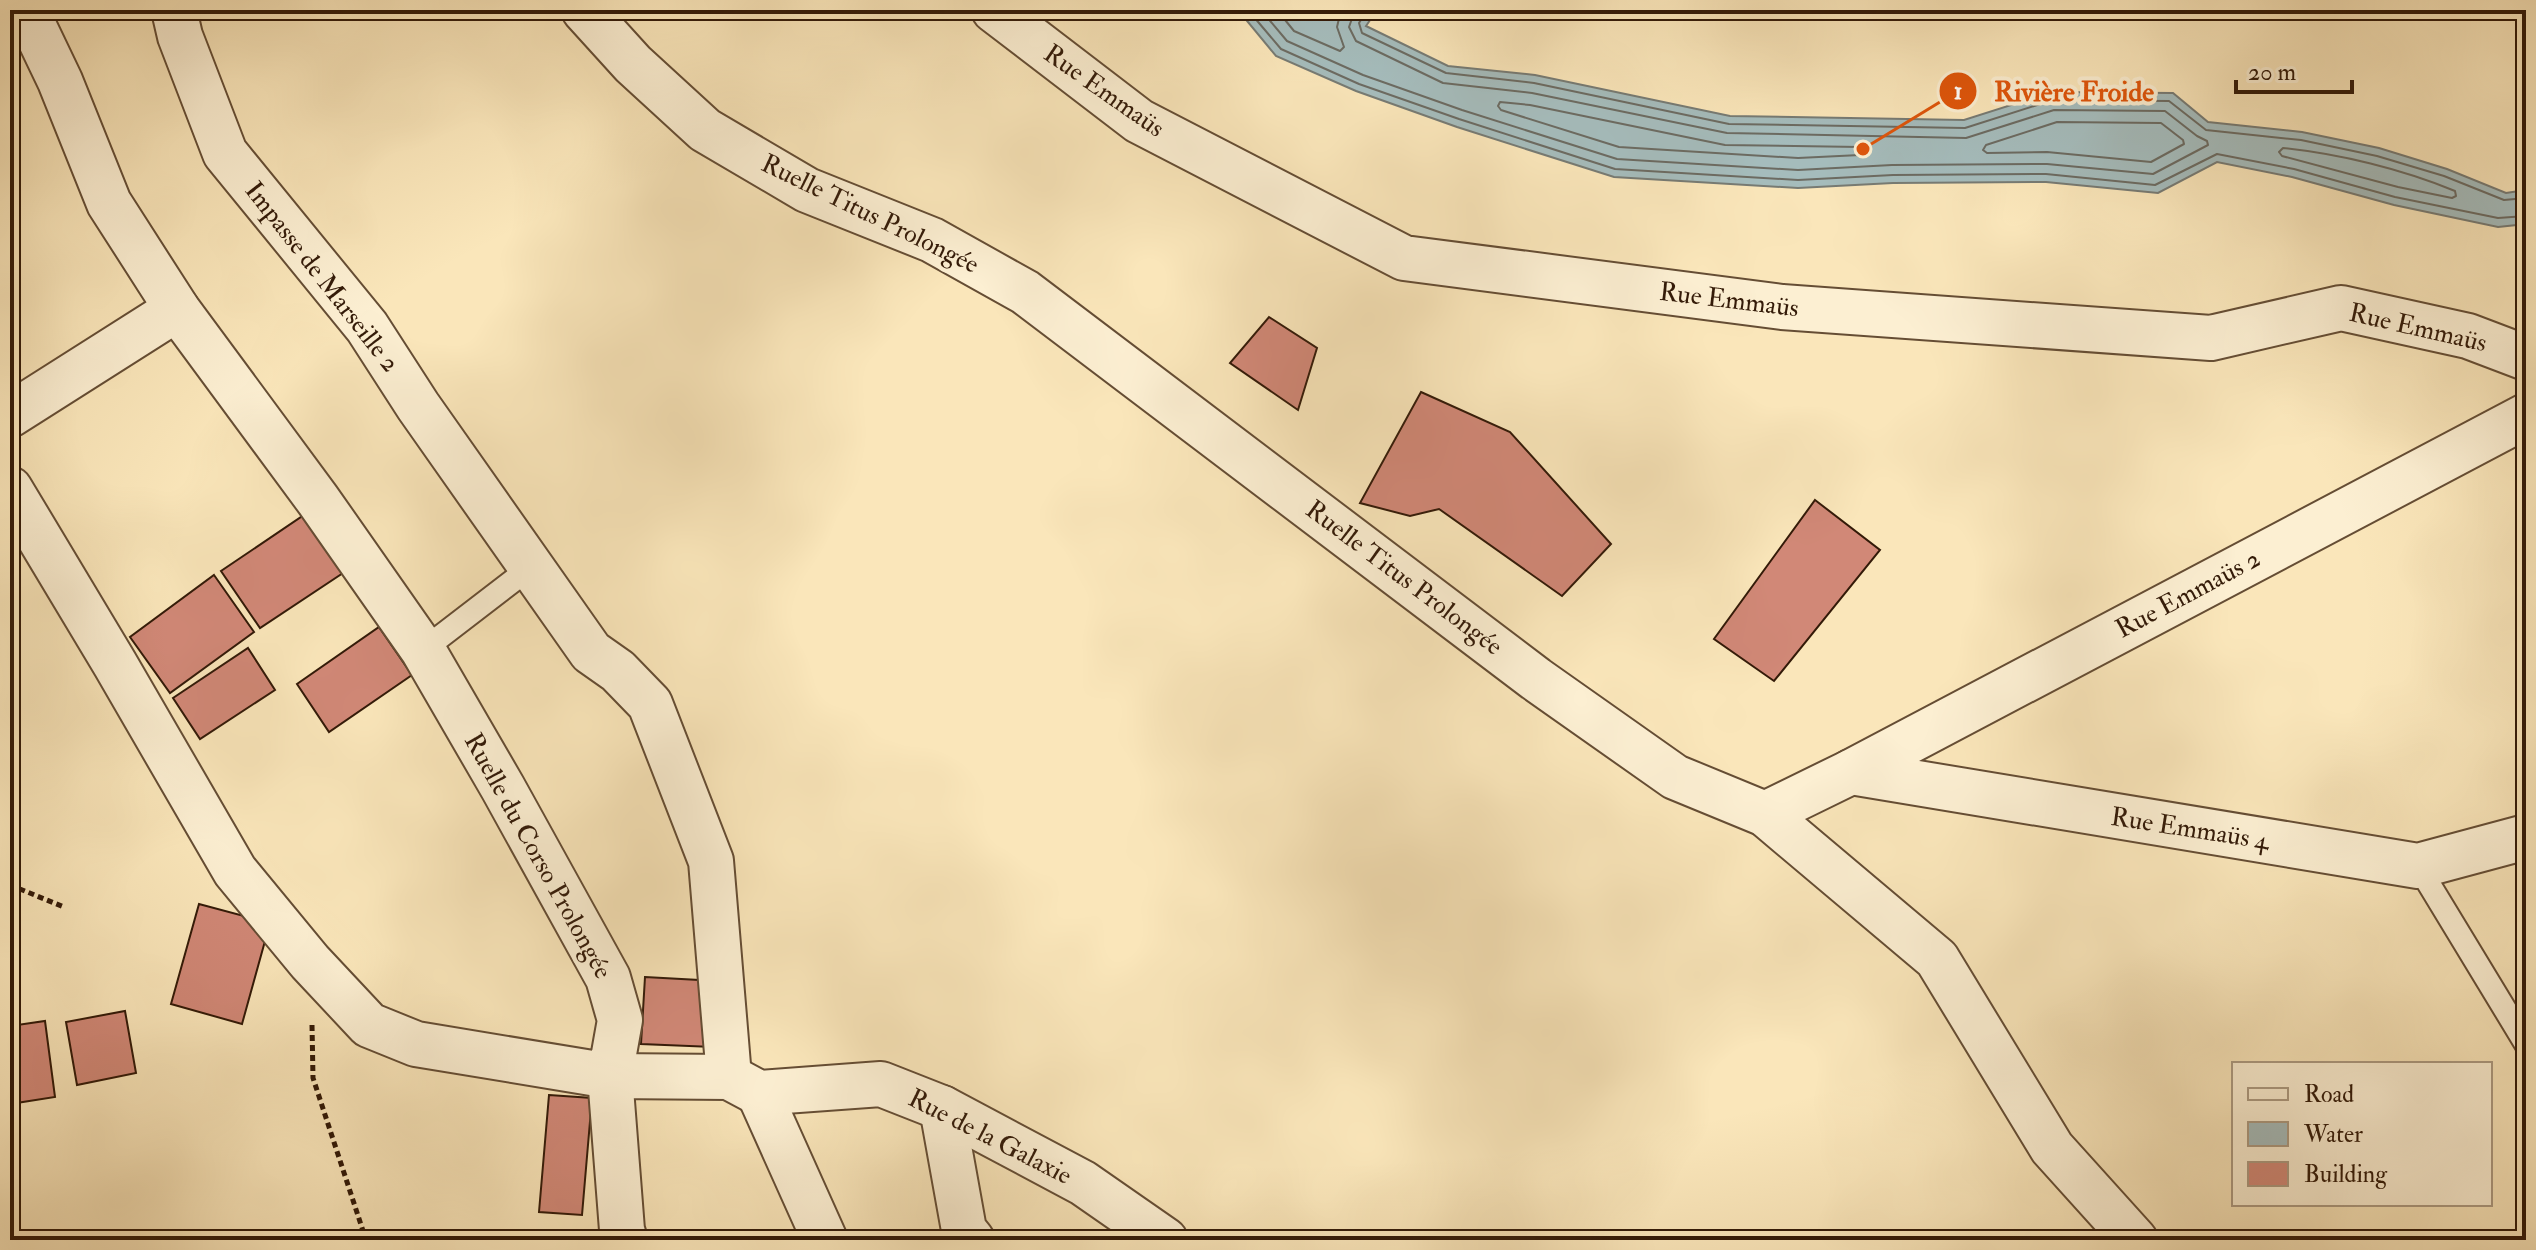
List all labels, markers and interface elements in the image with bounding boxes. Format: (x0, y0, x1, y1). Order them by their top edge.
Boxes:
street label: Rue Emmaüs (1037, 38, 1171, 144)
scale bar (2236, 44, 2352, 94)
text: 20 m (2248, 57, 2297, 88)
callout: Rivière Froide (1938, 65, 2170, 117)
text: Rivière Froide (1994, 75, 2154, 110)
text: 1 (1954, 76, 1962, 107)
street label: Ruelle Titus Prolongée (756, 147, 984, 281)
street label: Impasse de Marseille 2 (237, 176, 406, 379)
street label: Rue Emmaüs (1657, 276, 1801, 324)
street label: Rue Emmaüs (2346, 297, 2490, 359)
street label: Ruelle Titus Prolongée (1299, 494, 1509, 663)
street label: Rue Emmaüs 2 (2110, 543, 2266, 645)
street label: Ruelle du Corso Prolongée (457, 728, 619, 985)
street label: Rue Emmaüs 4 (2109, 801, 2272, 857)
legend (2232, 1062, 2492, 1206)
text: Road (2304, 1079, 2354, 1110)
street label: Rue de la Galaxie (903, 1082, 1077, 1192)
text: Water (2303, 1119, 2363, 1150)
text: Building (2304, 1159, 2388, 1190)

